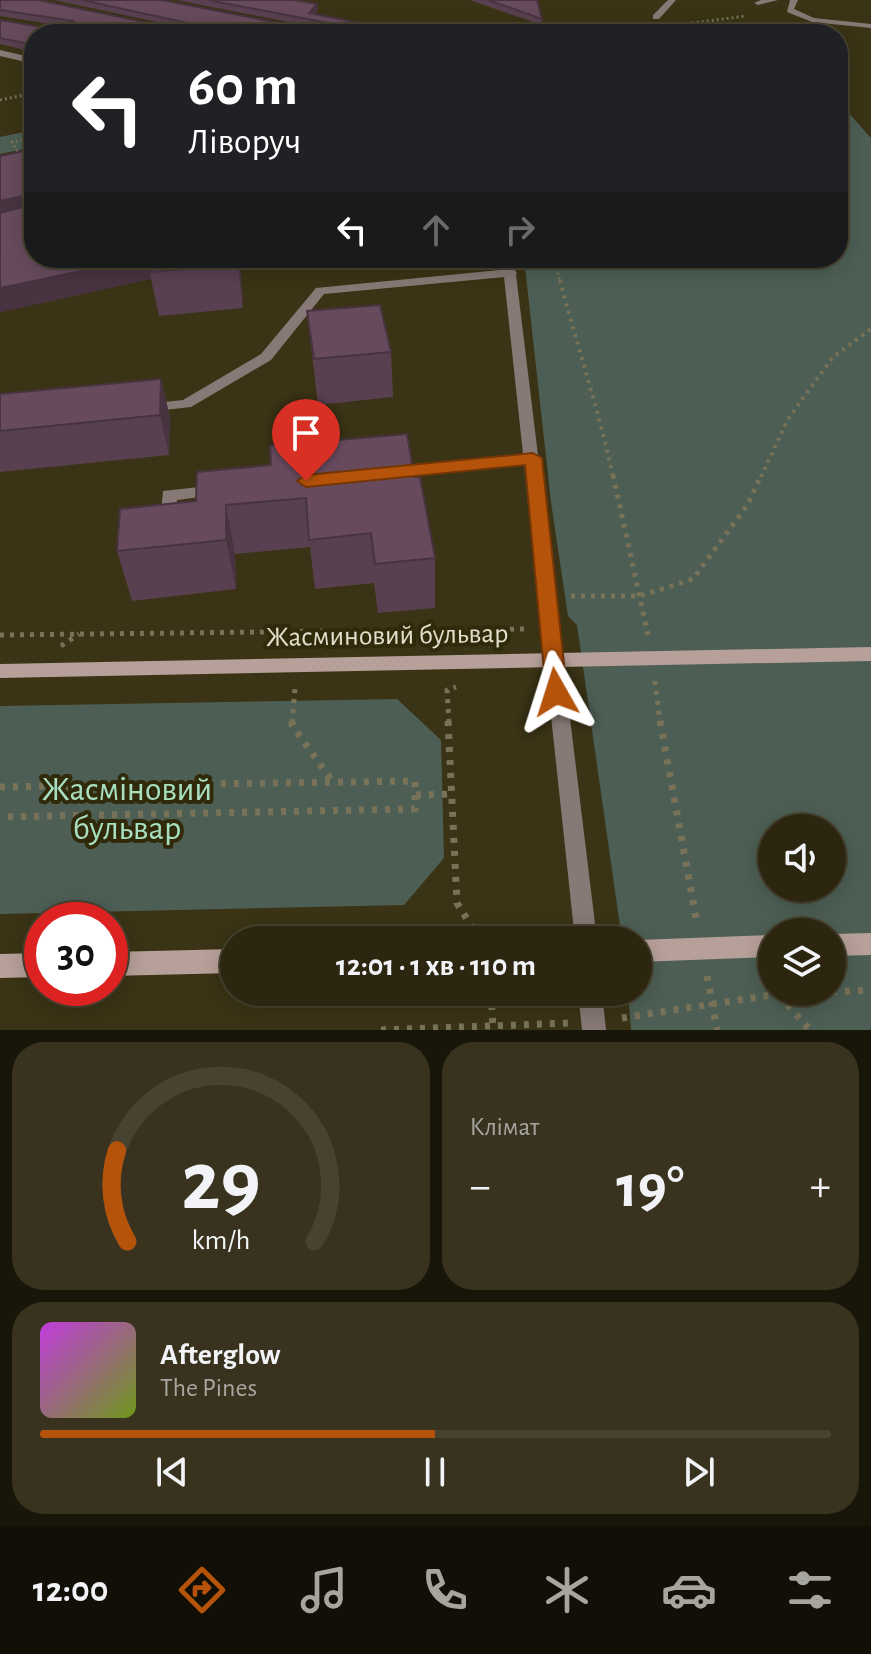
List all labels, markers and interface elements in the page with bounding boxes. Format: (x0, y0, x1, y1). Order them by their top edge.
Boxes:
icon: left (56, 56, 160, 160)
text: 60 m (188, 59, 298, 115)
text: Ліворуч (188, 124, 301, 160)
icon: left (330, 208, 374, 252)
icon: ahead (414, 208, 458, 252)
icon: right (498, 208, 542, 252)
pin (272, 399, 340, 481)
icon: arrive (284, 411, 328, 455)
street label: Жасминовий бульвар (266, 620, 509, 652)
position arrow (514, 650, 598, 734)
park label: Жасміновий бульвар (42, 773, 212, 846)
map controls (758, 814, 846, 1006)
button: sound (758, 814, 846, 902)
speed limit sign: 30 (24, 902, 128, 1006)
button: layers (758, 918, 846, 1006)
text: 12:01 · 1 хв · 110 m (336, 951, 536, 981)
text: Клімат (470, 1114, 539, 1140)
text: 29 (181, 1141, 260, 1225)
text: 19° (616, 1158, 684, 1218)
text: − (470, 1165, 491, 1209)
text: + (810, 1165, 831, 1209)
text: km/h (191, 1226, 250, 1255)
text: Afterglow (160, 1340, 281, 1370)
text: The Pines (160, 1375, 257, 1401)
icon: previous (150, 1450, 194, 1494)
icon: pause (413, 1450, 457, 1494)
icon: next (677, 1450, 721, 1494)
icon: directions (174, 1562, 230, 1618)
icon: music (296, 1562, 352, 1618)
icon: phone (417, 1562, 473, 1618)
icon: climate (539, 1562, 595, 1618)
icon: car (661, 1562, 717, 1618)
icon: filters (782, 1562, 838, 1618)
text: 12:00 (33, 1572, 108, 1608)

